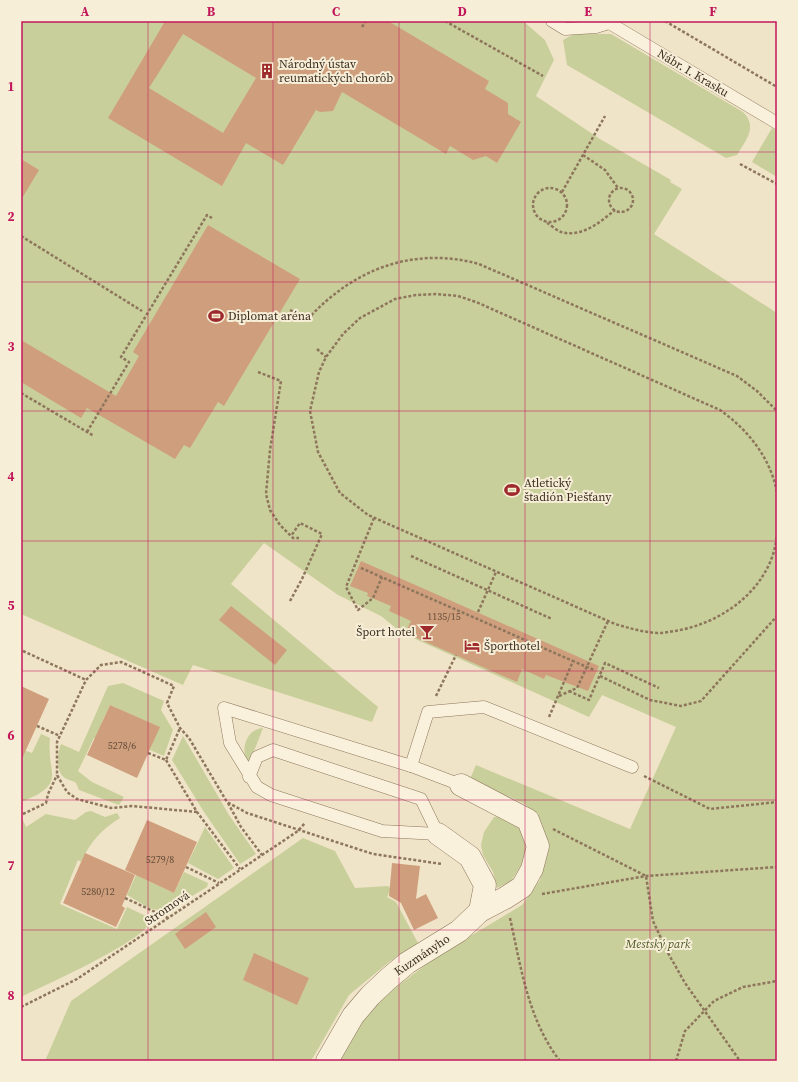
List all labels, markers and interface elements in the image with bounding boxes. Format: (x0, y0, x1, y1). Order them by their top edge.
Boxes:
text: A (81, 3, 90, 20)
text: B (207, 3, 216, 20)
text: C (332, 3, 340, 20)
text: D (457, 3, 467, 20)
text: E (584, 3, 592, 20)
text: F (709, 3, 717, 20)
street label: Nábr. I. Krasku (654, 45, 732, 101)
place label: Národný ústav reumatických chorôb (279, 56, 393, 86)
building icon: Národný ústav reumatických chorôb (258, 62, 276, 80)
text: 1 (7, 78, 15, 95)
text: 2 (7, 208, 15, 225)
sports icon: Diplomat aréna (207, 307, 225, 325)
place label: Diplomat aréna (228, 308, 312, 324)
text: 3 (7, 338, 15, 355)
text: 4 (7, 468, 15, 485)
place label: Atletický štadión Piešťany (524, 475, 612, 505)
sports icon: Atletický štadión Piešťany (503, 481, 521, 499)
text: 5 (7, 597, 15, 614)
house number: 1135/15 (427, 610, 461, 623)
bar icon: Šport hotel (418, 623, 436, 641)
place label: Šport hotel (356, 624, 415, 640)
hotel icon: Športhotel (463, 637, 481, 655)
place label: Športhotel (484, 638, 540, 654)
text: 6 (7, 727, 15, 744)
house number: 5278/6 (108, 739, 136, 752)
house number: 5279/8 (146, 853, 174, 866)
text: 7 (7, 857, 15, 874)
house number: 5280/12 (81, 885, 115, 898)
street label: Stromová (141, 887, 193, 929)
street label: Kuzmányho (391, 930, 453, 979)
park label: Mestský park (625, 936, 691, 952)
text: 8 (7, 987, 15, 1004)

